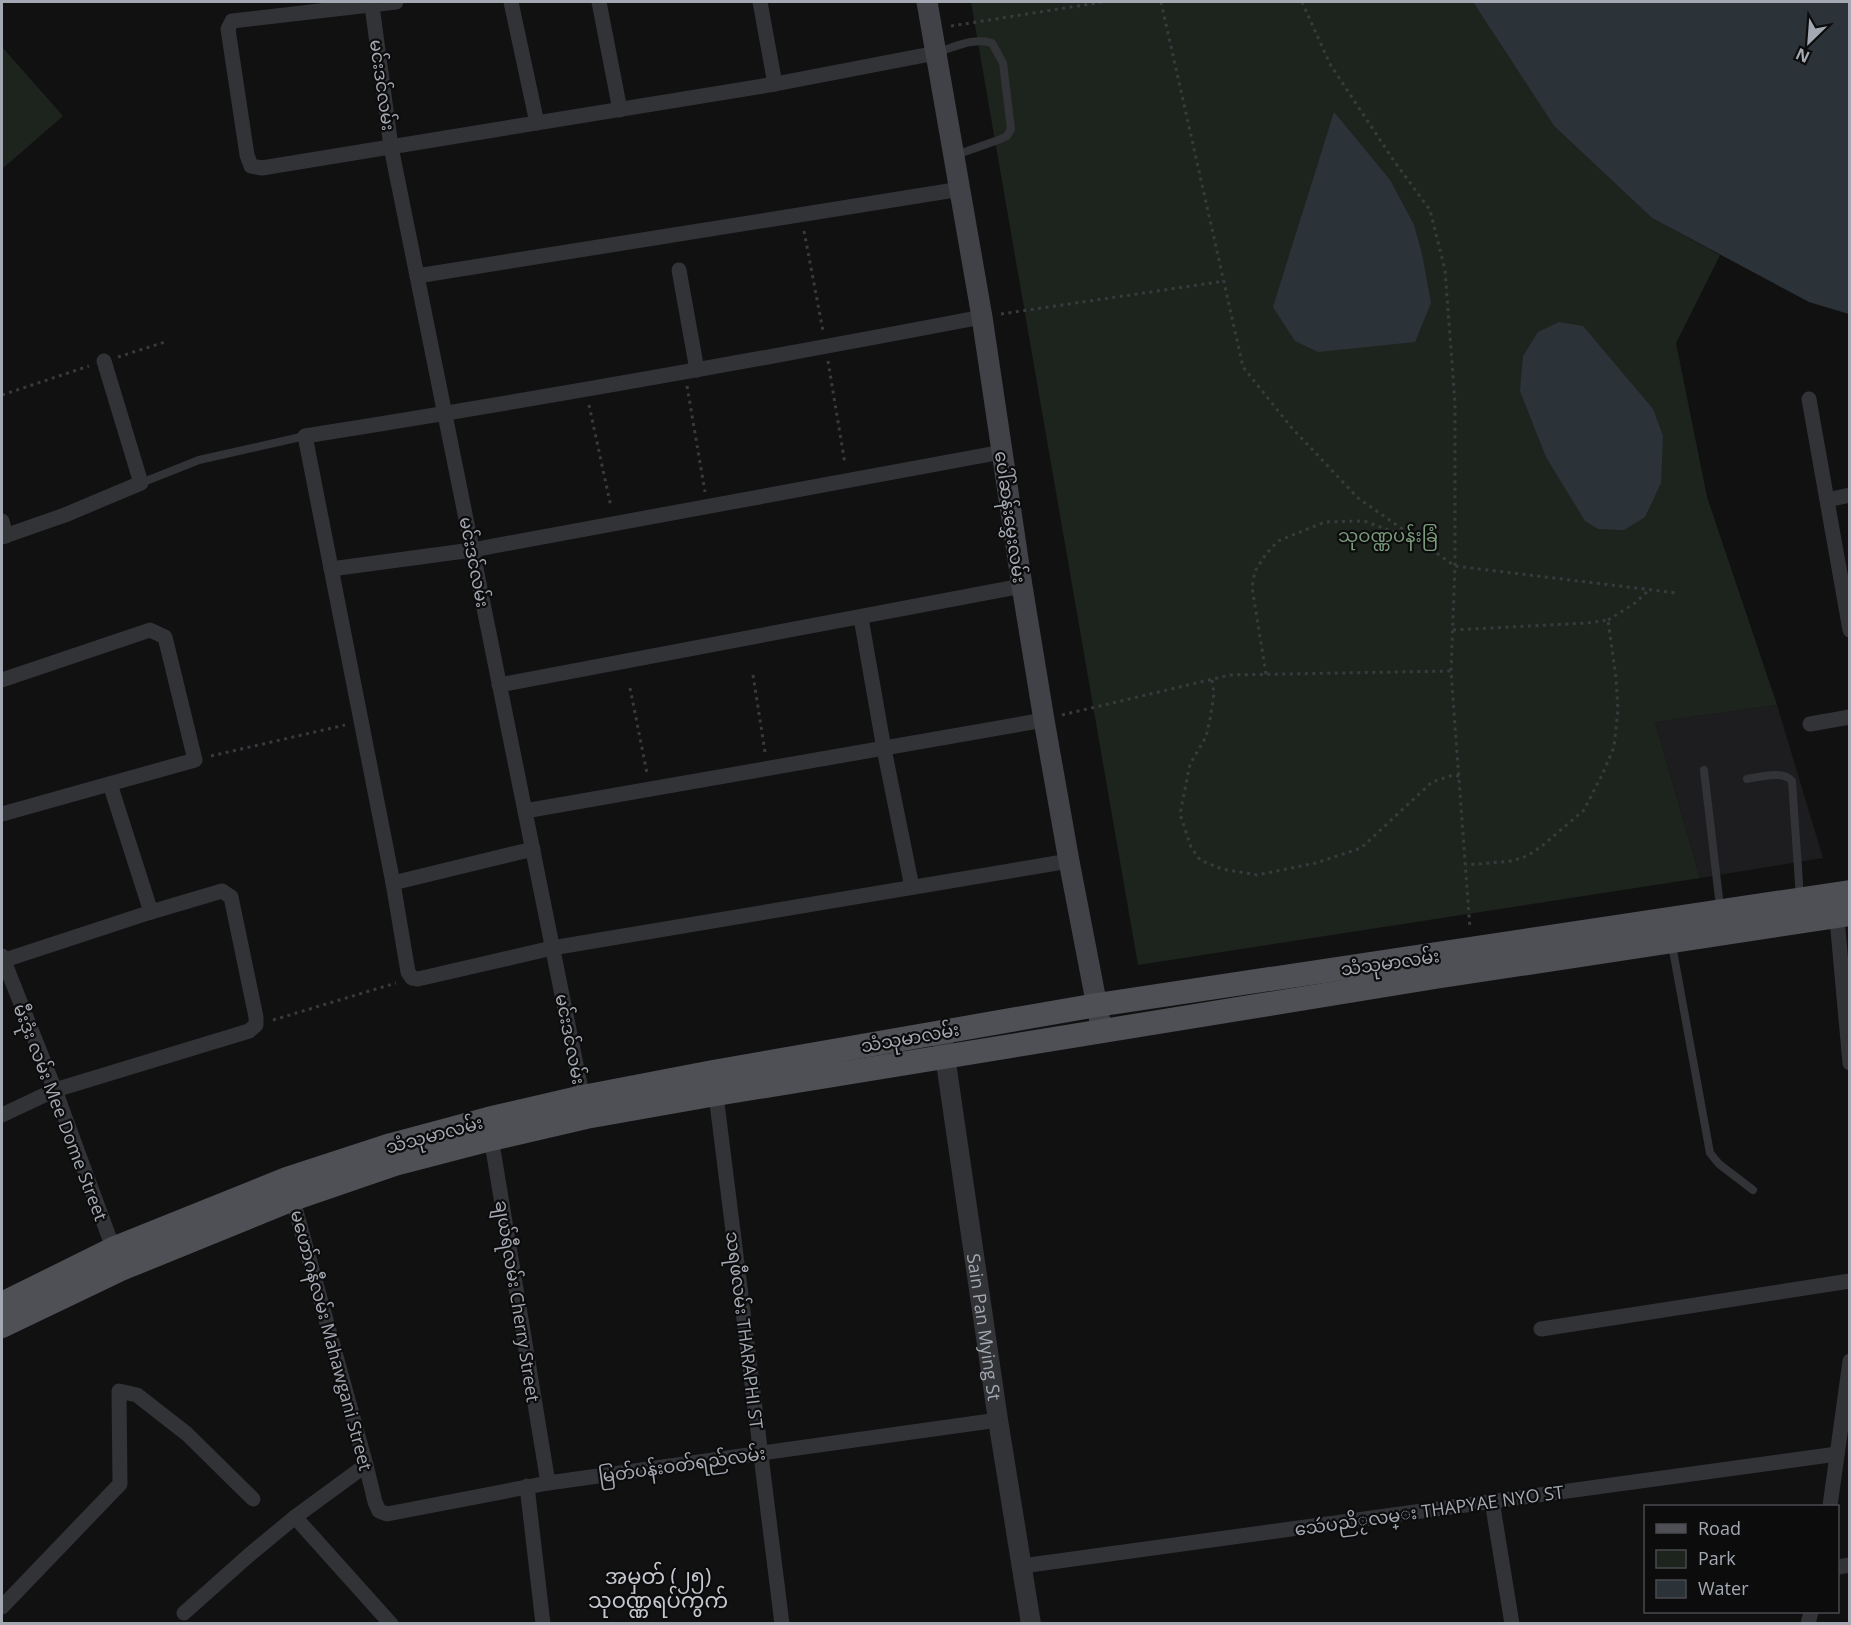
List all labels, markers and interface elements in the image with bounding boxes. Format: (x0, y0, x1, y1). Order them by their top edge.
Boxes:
north arrow (1779, 12, 1839, 72)
street label: မင်းဒင်လမ်း (365, 38, 401, 132)
text: N (1792, 43, 1813, 68)
street label: ပေါ်ဆန်းမွှေးလမ်း (986, 449, 1032, 585)
street label: မင်းဒင်လမ်း (454, 515, 496, 609)
park label: သုဝဏ္ဏပန်းခြံ (1338, 523, 1438, 551)
street label: သံသုမာလမ်း (1339, 943, 1442, 985)
street label: မင်းဒင်လမ်း (550, 992, 592, 1086)
street label: မီးဒုံး လမ်း Mee Dome Street (5, 1000, 115, 1225)
street label: သံသုမာလမ်း (859, 1017, 962, 1061)
street label: သံသုမာလမ်း (383, 1110, 486, 1162)
street label: ချယ်ရီလမ်း Cherry Street (486, 1198, 547, 1404)
street label: မဟော်ဂနီလမ်း Mahawgani Street (282, 1207, 379, 1474)
street label: သရဖီလမ်း THARAPHI ST (717, 1230, 770, 1431)
street label: Sain Pan Mying St (962, 1252, 1007, 1402)
street label: မြတ်ပန်းဝတ်ရည်လမ်း (597, 1440, 768, 1492)
street label: သေဴပညိႂလမ္း THAPYAE NYO ST (1293, 1478, 1566, 1545)
legend (1644, 1505, 1839, 1613)
text: Road (1698, 1516, 1741, 1540)
text: Park (1698, 1546, 1736, 1570)
district label: အမှတ် (၂၅) သုဝဏ္ဏရပ်ကွက် (588, 1561, 728, 1618)
text: Water (1698, 1576, 1749, 1600)

